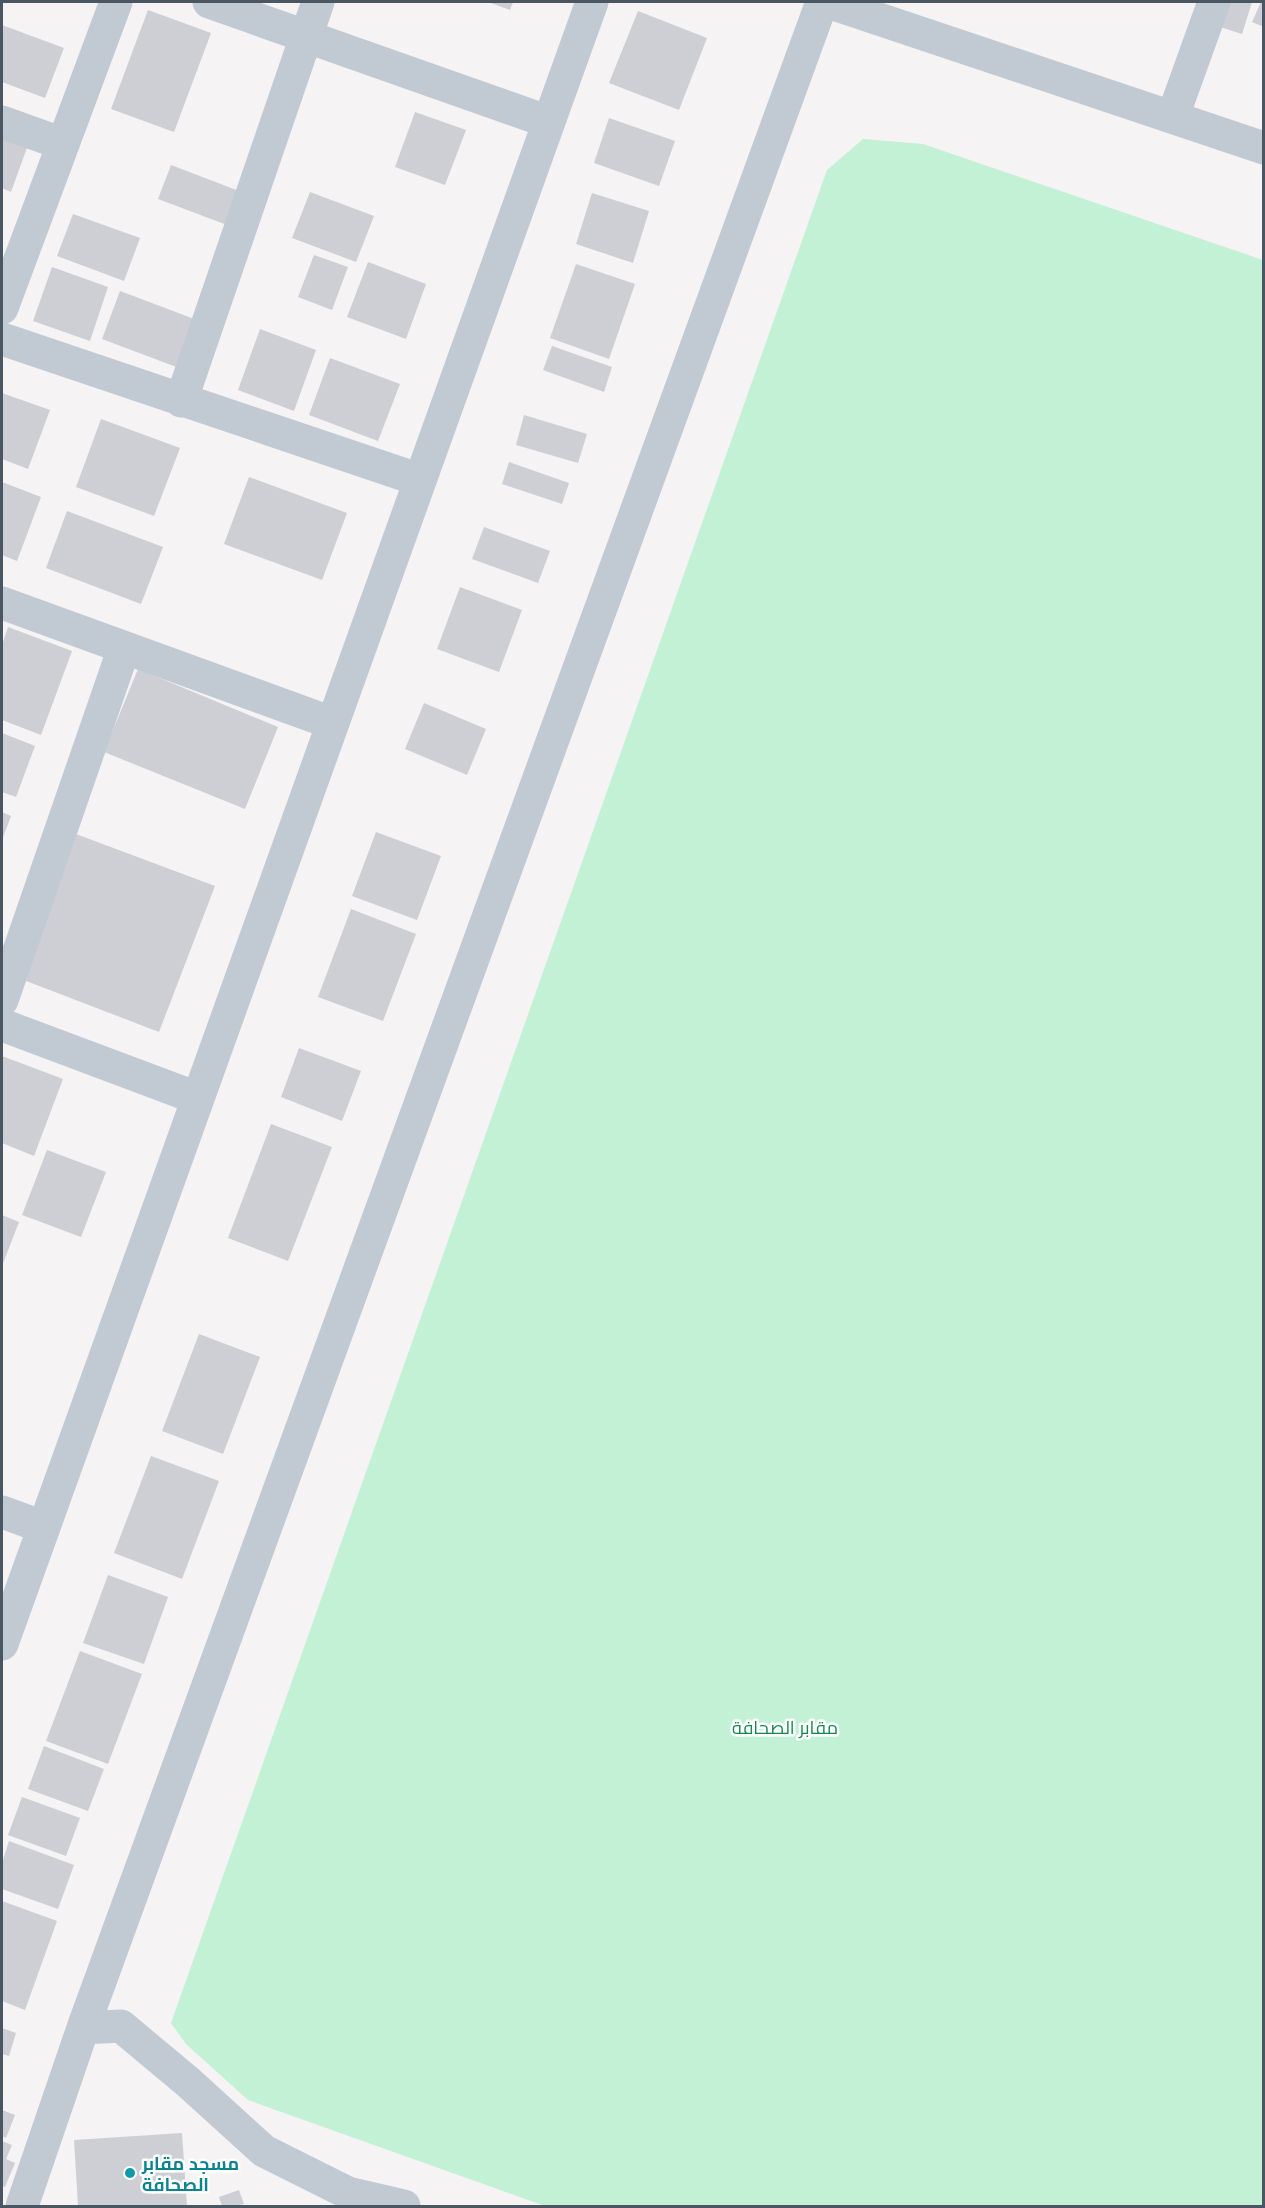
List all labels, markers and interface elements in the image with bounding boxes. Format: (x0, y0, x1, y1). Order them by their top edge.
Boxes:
park label: مقابر الصحافة (732, 1716, 838, 1739)
place label: مسجد مقابر الصحافة (141, 2152, 239, 2196)
marker: مسجد مقابر الصحافة (123, 2166, 137, 2180)

